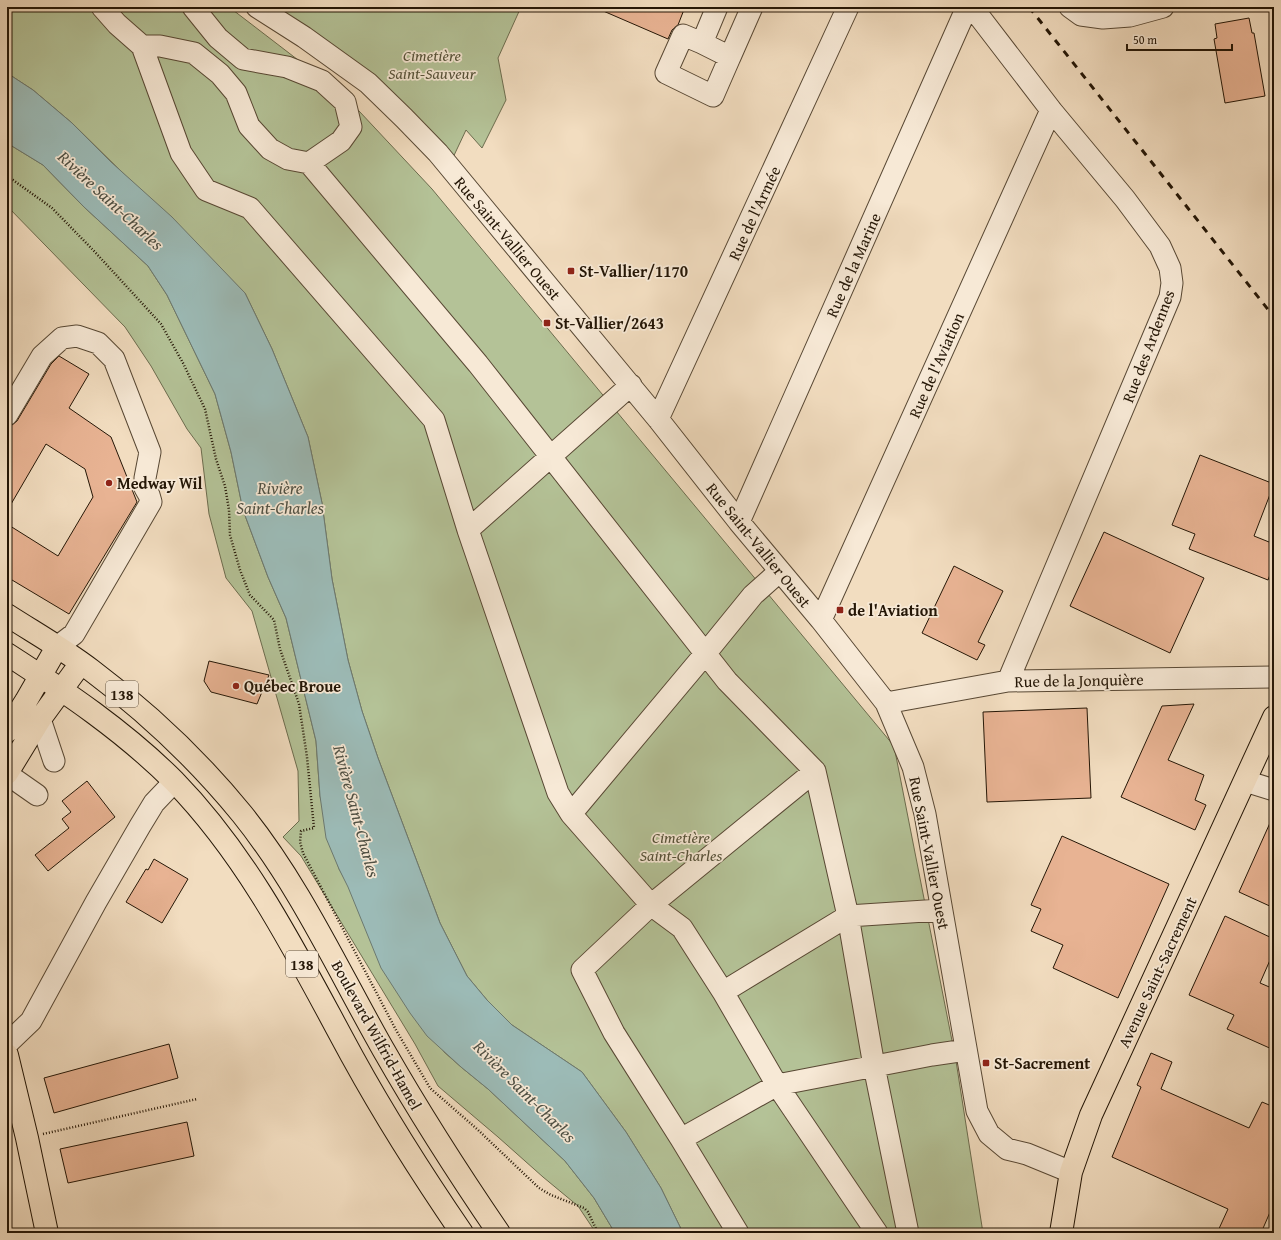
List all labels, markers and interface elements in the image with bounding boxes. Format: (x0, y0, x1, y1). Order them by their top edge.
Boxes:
scale bar (1127, 26, 1232, 52)
text: 50 m (1133, 31, 1157, 48)
park label: Cimetière Saint-Sauveur (388, 43, 477, 85)
water label: Rivière Saint-Charles (52, 144, 170, 256)
street label: Rue de l'Armée (722, 162, 786, 264)
street label: Rue Saint-Vallier Ouest (449, 171, 567, 305)
street label: Rue de la Marine (819, 209, 887, 321)
place label: St-Vallier/1170 (579, 259, 688, 283)
marker: St-Vallier/1170 (566, 266, 576, 276)
street label: Rue des Ardennes (1116, 286, 1180, 406)
street label: Rue de l'Aviation (902, 308, 970, 422)
place label: St-Vallier/2643 (555, 311, 664, 335)
marker: St-Vallier/2643 (542, 318, 552, 328)
place label: Medway Wil (117, 471, 203, 495)
water label: Rivière Saint-Charles (236, 475, 325, 520)
street label: Rue Saint-Vallier Ouest (701, 477, 817, 613)
marker: Medway Wil (104, 478, 114, 488)
place label: de l'Aviation (848, 598, 938, 622)
marker: de l'Aviation (835, 605, 845, 615)
street label: Rue de la Jonquière (1014, 667, 1144, 693)
place label: Québec Broue (244, 674, 341, 698)
road number: 138 (106, 681, 138, 707)
marker: Québec Broue (231, 681, 241, 691)
water label: Rivière Saint-Charles (327, 741, 387, 881)
street label: Rue Saint-Vallier Ouest (903, 775, 957, 932)
park label: Cimetière Saint-Charles (640, 825, 722, 867)
street label: Avenue Saint-Sacrement (1111, 892, 1203, 1051)
road number: 138 (286, 951, 318, 977)
street label: Boulevard Wilfrid-Hamel (326, 956, 428, 1115)
water label: Rivière Saint-Charles (467, 1033, 583, 1149)
place label: St-Sacrement (994, 1051, 1090, 1075)
marker: St-Sacrement (981, 1058, 991, 1068)

